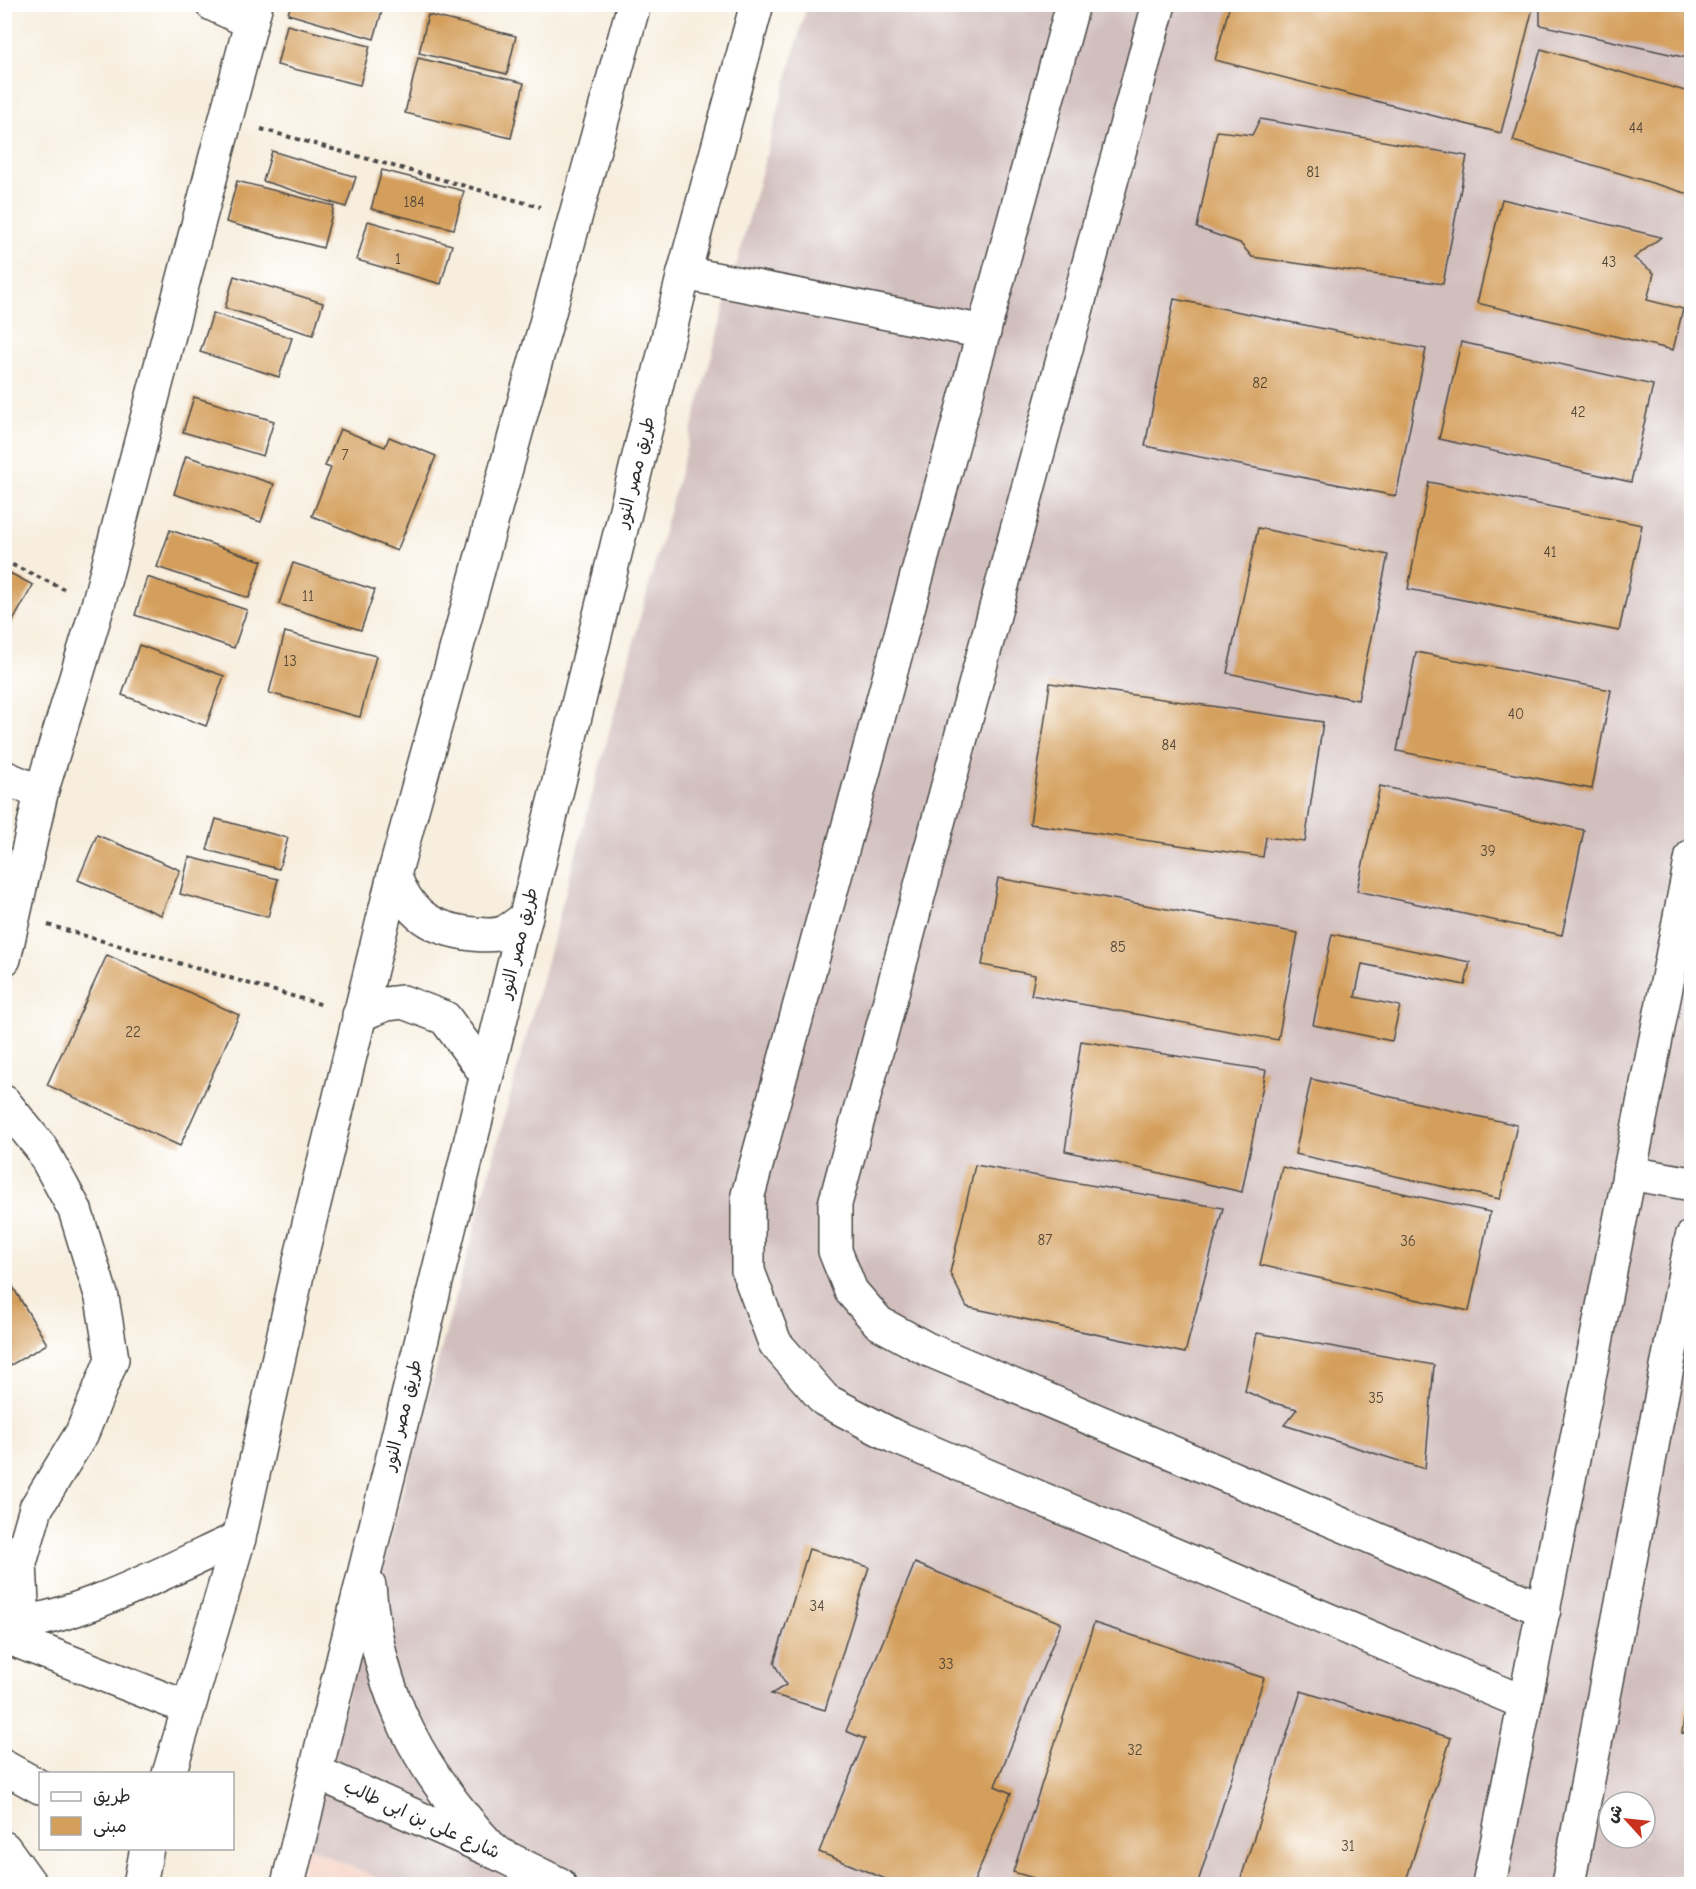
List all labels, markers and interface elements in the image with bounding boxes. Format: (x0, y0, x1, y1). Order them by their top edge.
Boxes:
house number: 44 (1629, 119, 1643, 137)
house number: 81 (1306, 163, 1320, 181)
house number: 184 (404, 193, 424, 211)
house number: 1 (395, 250, 401, 268)
house number: 43 (1602, 253, 1616, 271)
house number: 82 (1252, 374, 1268, 392)
house number: 42 (1570, 403, 1586, 421)
street label: طريق مصر النور (611, 415, 660, 532)
house number: 7 (341, 446, 349, 464)
house number: 41 (1543, 543, 1557, 561)
house number: 11 (302, 587, 314, 605)
house number: 13 (283, 652, 297, 670)
house number: 40 (1508, 705, 1524, 723)
house number: 84 (1162, 736, 1177, 754)
house number: 39 (1480, 842, 1496, 860)
street label: طريق مصر النور (494, 886, 543, 1003)
house number: 85 (1110, 938, 1126, 956)
house number: 22 (125, 1023, 141, 1041)
house number: 87 (1038, 1231, 1052, 1249)
house number: 36 (1400, 1232, 1416, 1250)
street label: طريق مصر النور (378, 1358, 427, 1475)
house number: 35 (1368, 1389, 1384, 1407)
house number: 34 (810, 1597, 824, 1615)
house number: 33 (938, 1655, 954, 1673)
house number: 32 (1127, 1741, 1143, 1759)
legend (39, 1772, 234, 1850)
street label: شارع على بن ابى طالب (340, 1776, 503, 1864)
text: طريق (93, 1786, 131, 1807)
north arrow (1597, 1790, 1657, 1850)
text: ش (1603, 1802, 1627, 1826)
text: مبنى (93, 1816, 127, 1837)
house number: 31 (1341, 1837, 1355, 1855)

